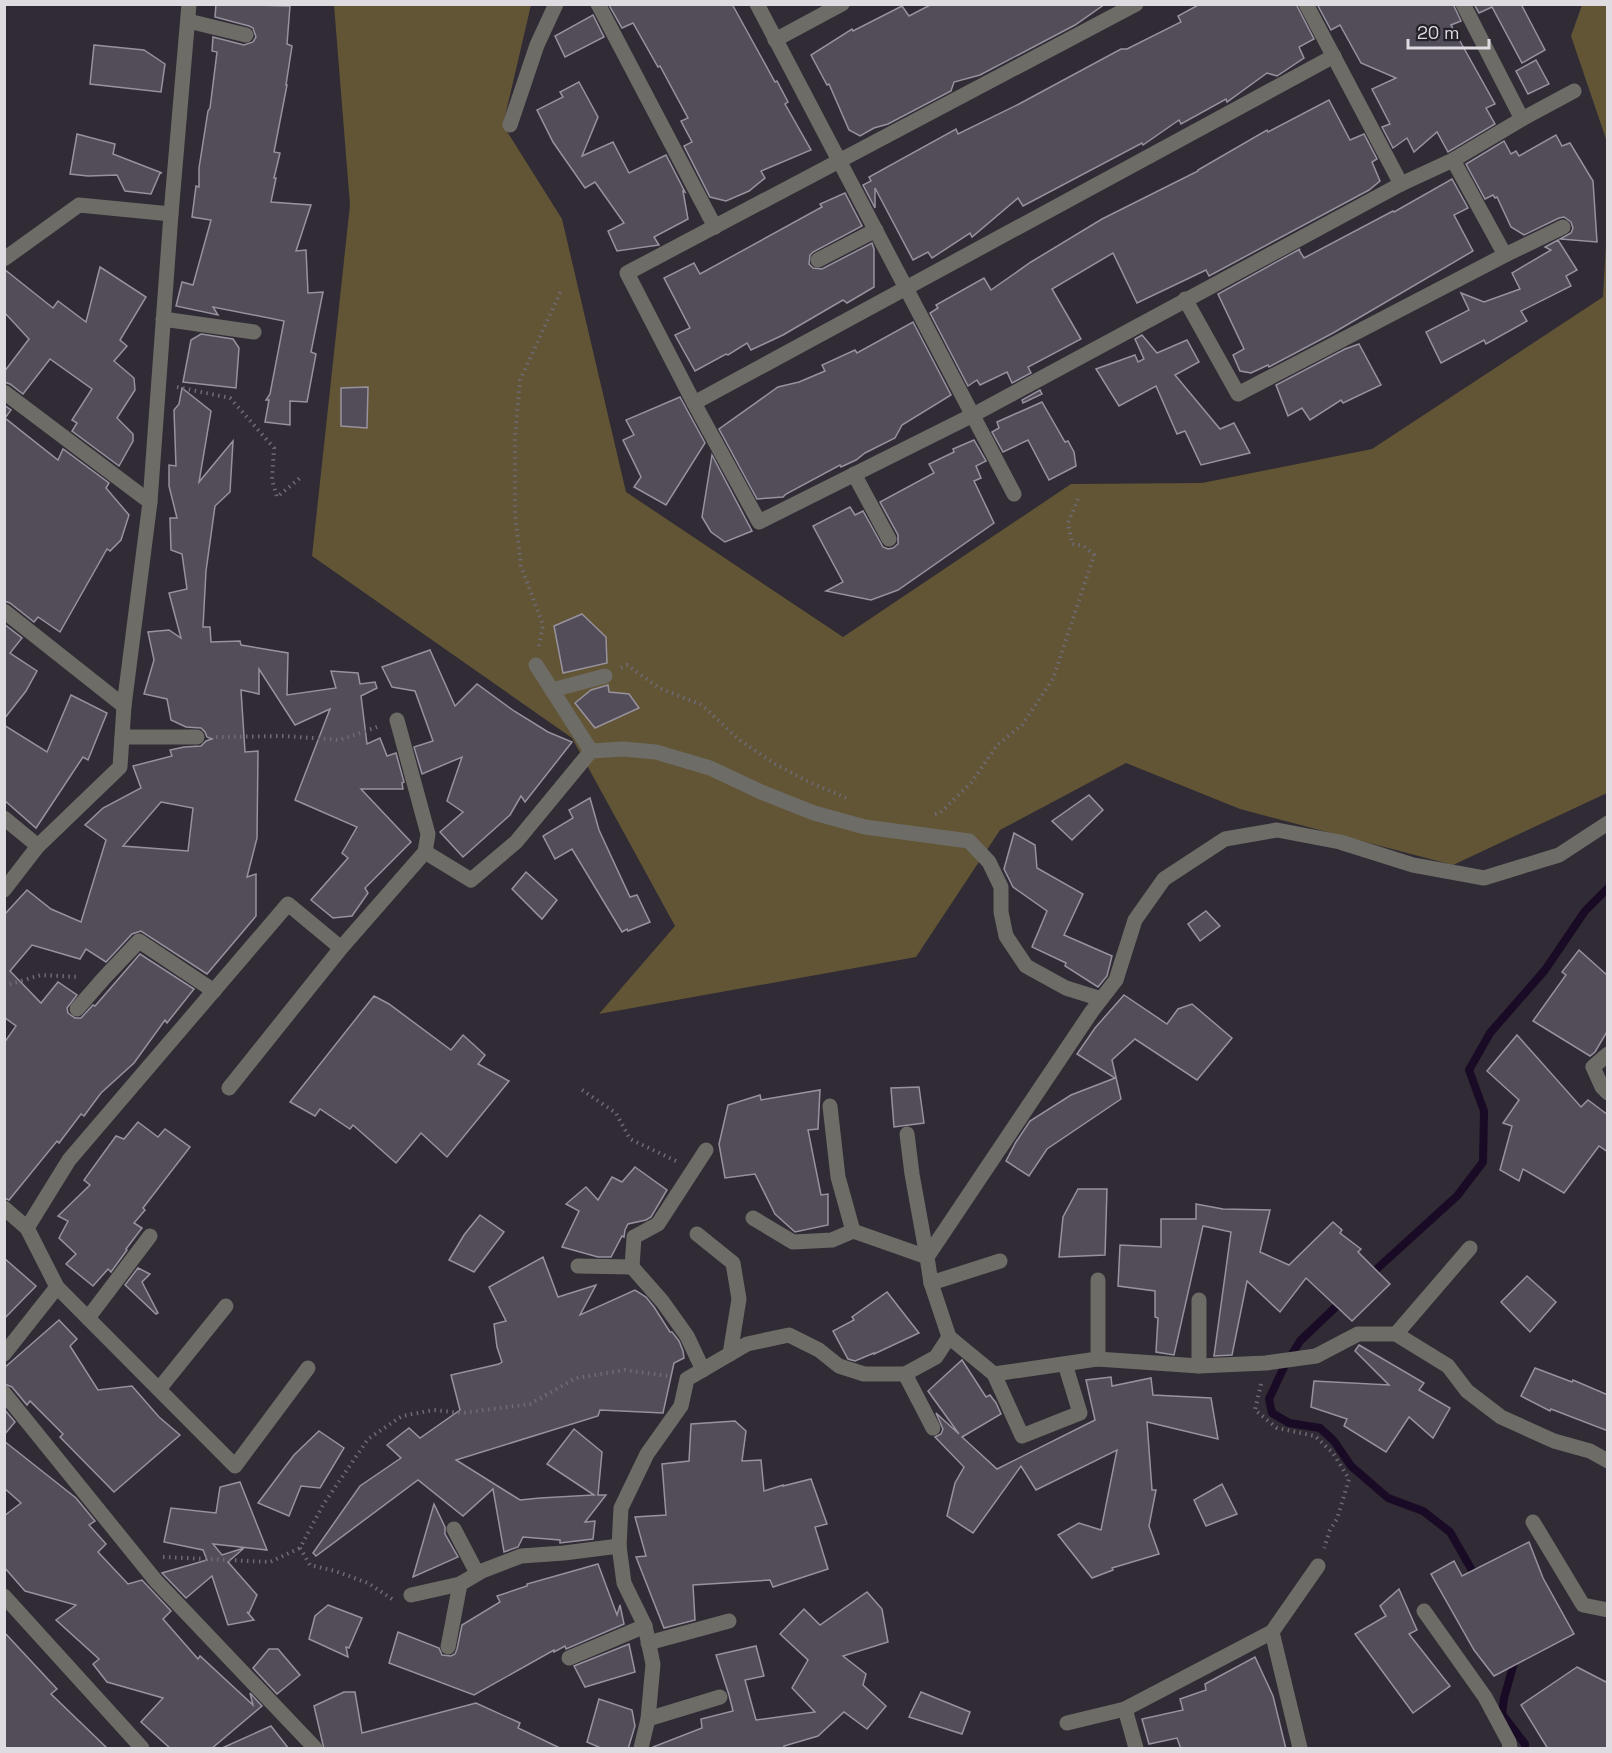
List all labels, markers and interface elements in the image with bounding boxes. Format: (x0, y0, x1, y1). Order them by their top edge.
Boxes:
scale bar (1408, 12, 1489, 50)
text: 20 m (1417, 21, 1460, 44)

